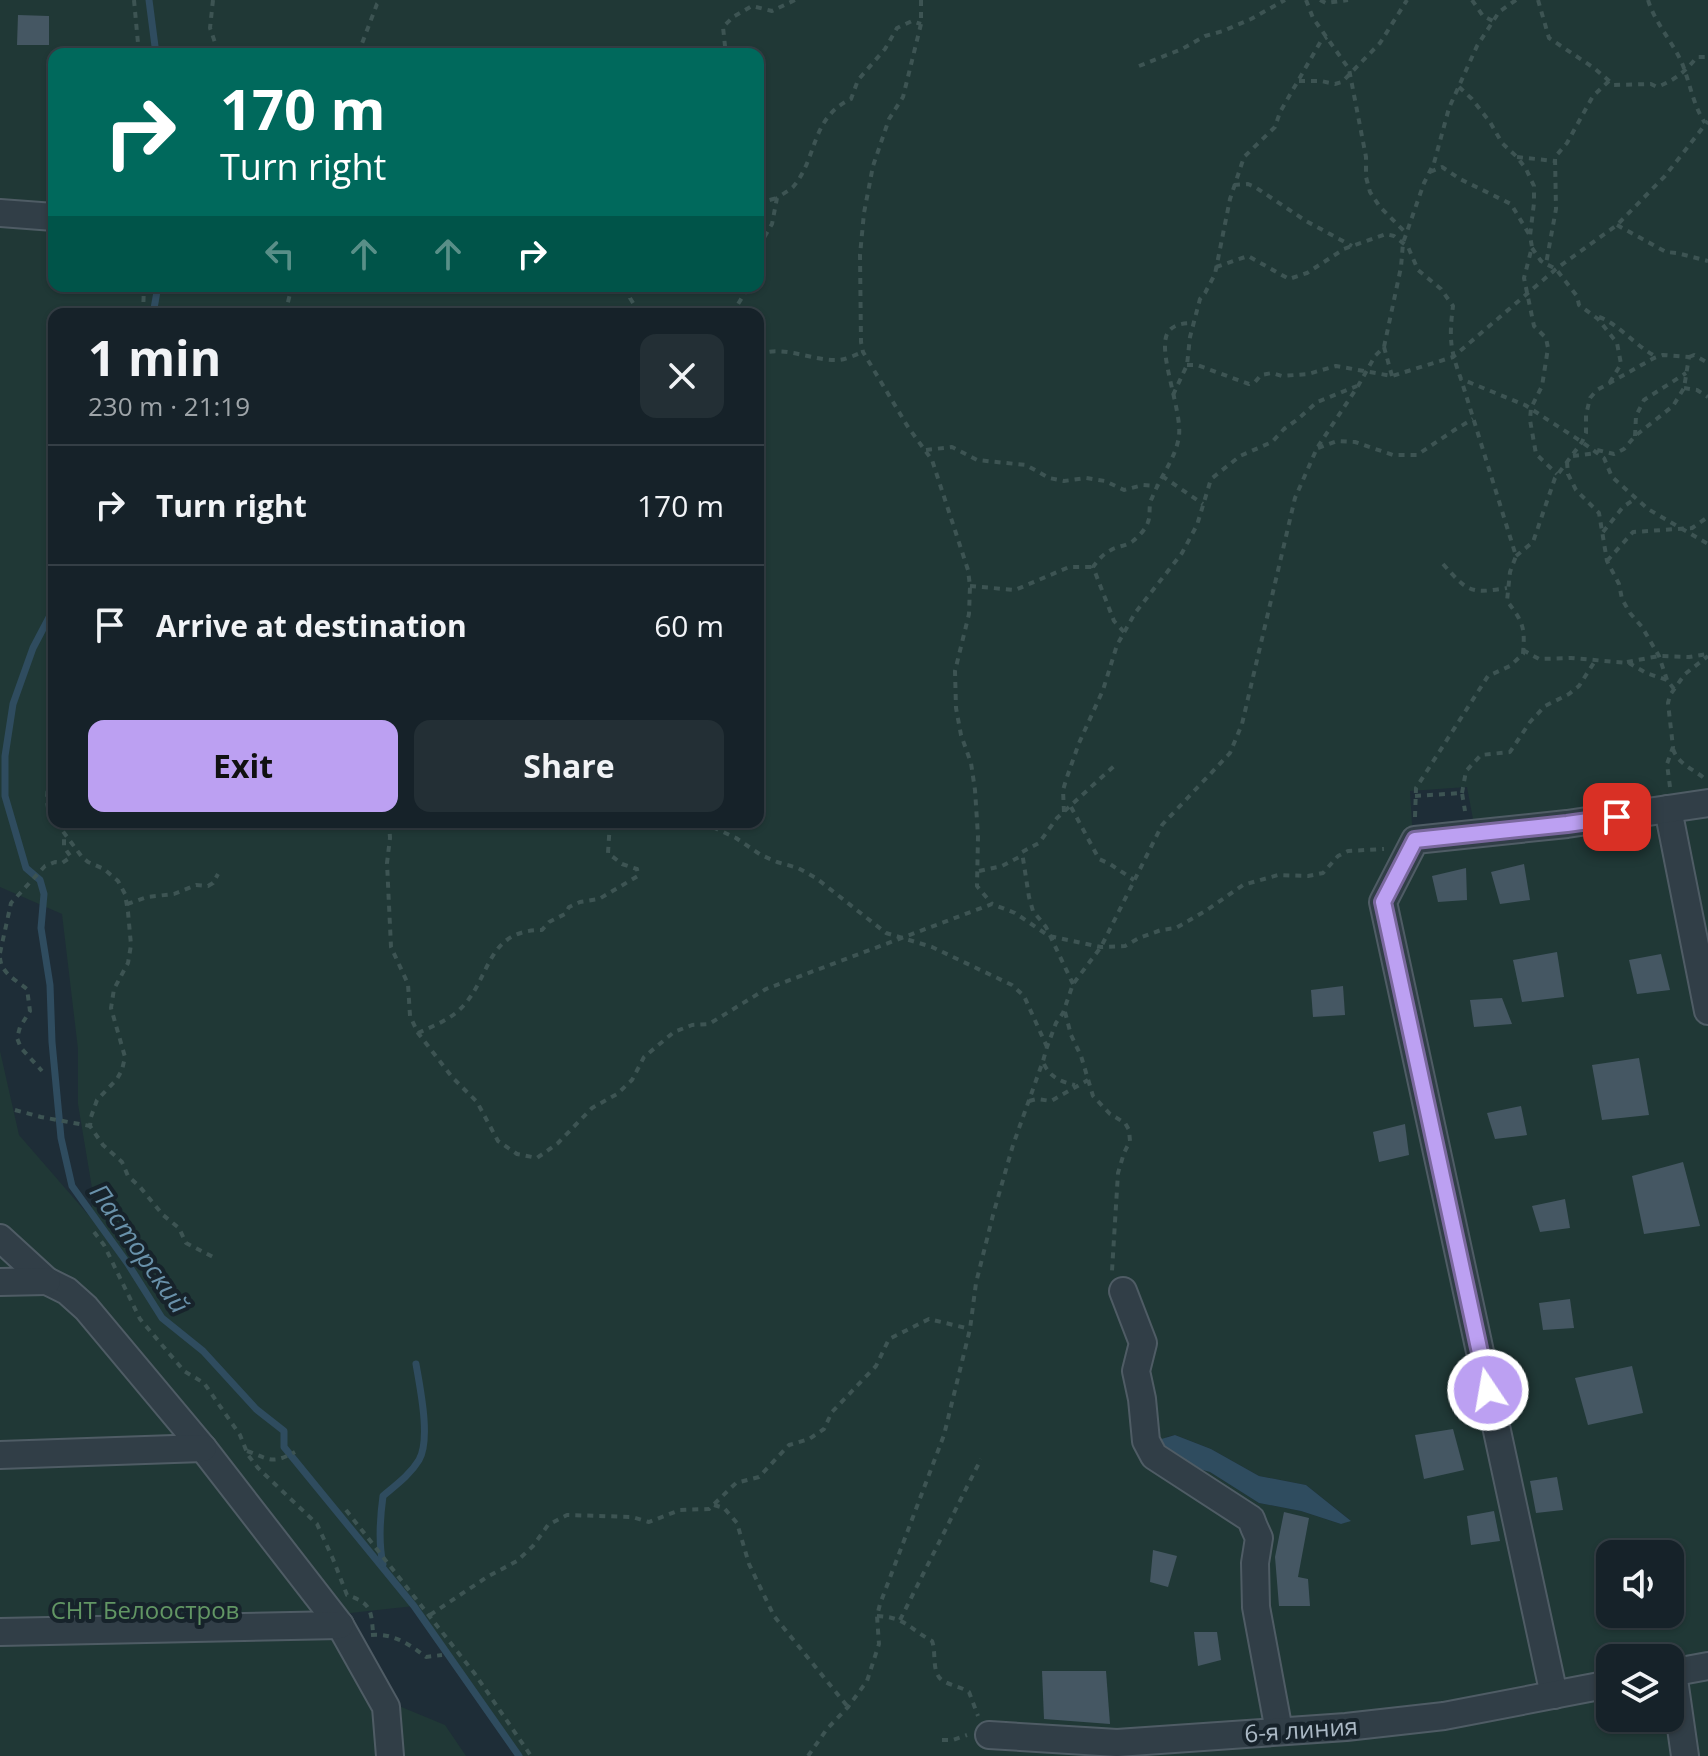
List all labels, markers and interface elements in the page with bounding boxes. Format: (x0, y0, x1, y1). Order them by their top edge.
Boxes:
text: 170 m (220, 70, 386, 146)
icon: right (88, 80, 192, 184)
text: Turn right (220, 142, 386, 191)
icon: left (258, 232, 302, 276)
icon: ahead (342, 232, 386, 276)
icon: ahead (426, 232, 470, 276)
icon: right (510, 232, 554, 276)
text: 1 min (88, 325, 221, 390)
button: close (640, 334, 724, 418)
text: 230 m · 21:19 (88, 388, 250, 424)
icon: right (88, 483, 132, 527)
text: Turn right (156, 485, 307, 526)
text: 170 m (637, 485, 724, 526)
icon: arrive (88, 603, 132, 647)
text: Arrive at destination (156, 605, 467, 646)
text: 60 m (654, 605, 724, 646)
button: Exit (88, 720, 398, 812)
button: Share (414, 720, 724, 812)
pin (1583, 783, 1651, 851)
icon: arrive (1595, 795, 1639, 839)
water label: Пасторский (82, 1176, 198, 1320)
position arrow (1446, 1348, 1530, 1432)
map controls (1596, 1540, 1684, 1732)
button: sound (1596, 1540, 1684, 1628)
park label: СНТ Белоостров (51, 1593, 239, 1626)
button: layers (1596, 1644, 1684, 1732)
street label: 6-я линия (1243, 1709, 1359, 1749)

